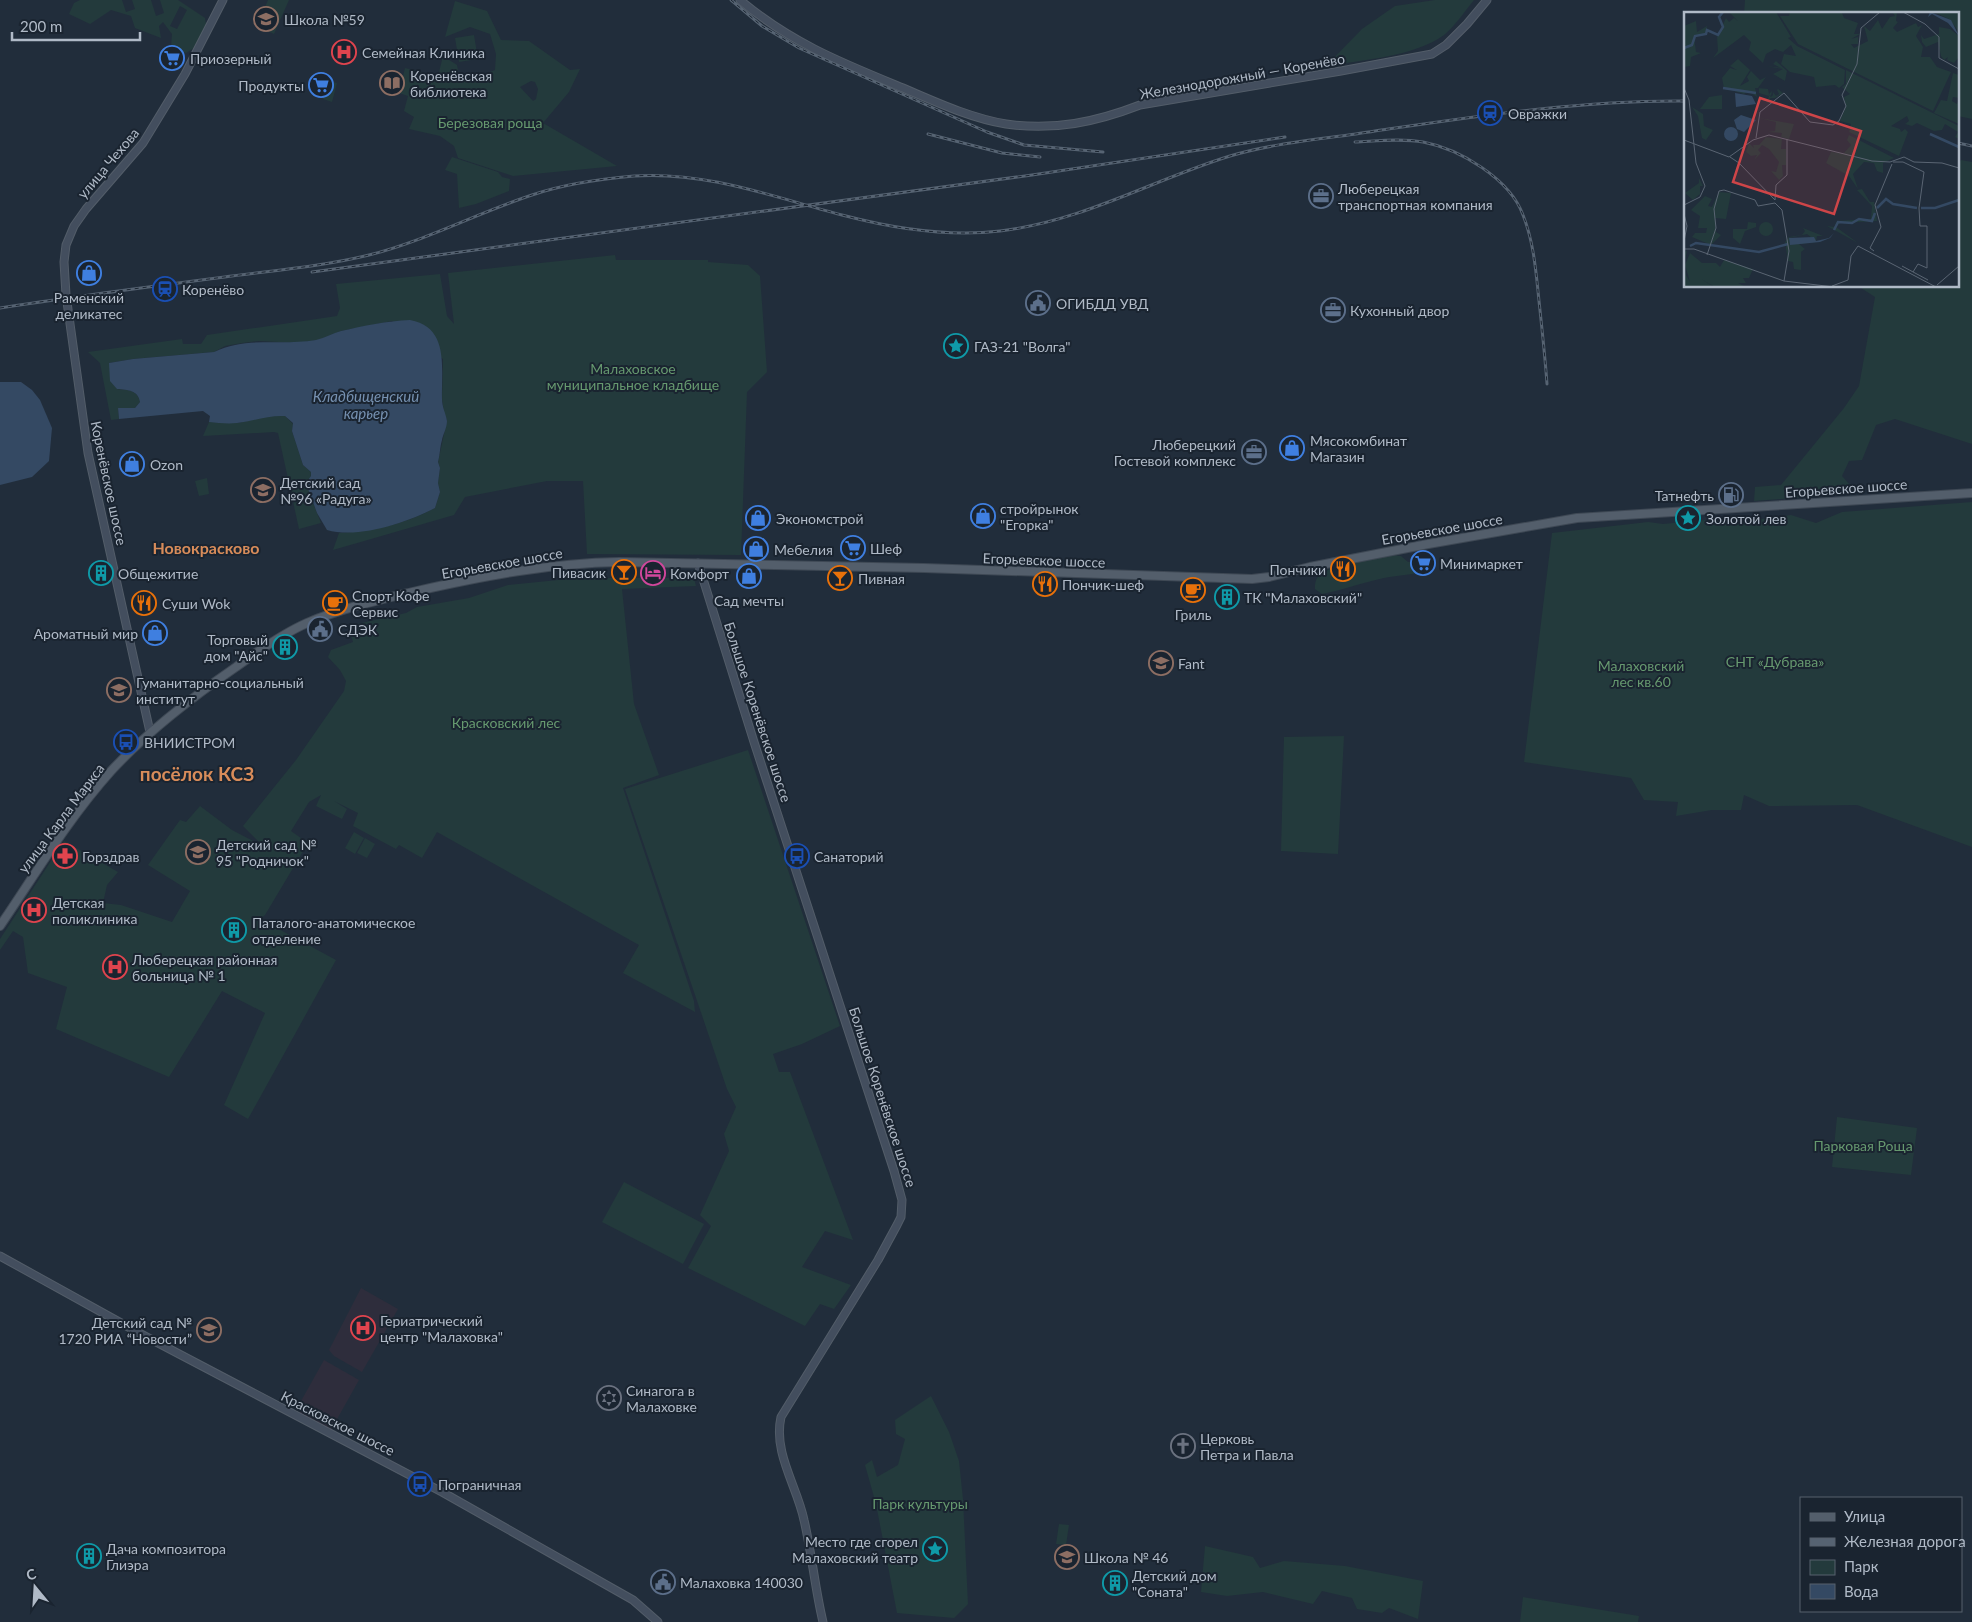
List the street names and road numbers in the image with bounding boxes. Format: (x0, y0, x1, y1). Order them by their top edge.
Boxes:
street label: Железнодорожный — Коренёво (1138, 50, 1346, 102)
street label: улица Чехова (74, 124, 142, 202)
street label: Коренёвское шоссе (88, 419, 130, 547)
street label: Егорьевское шоссе (1784, 475, 1908, 501)
street label: Егорьевское шоссе (1380, 510, 1504, 548)
street label: Егорьевское шоссе (440, 544, 564, 582)
street label: Егорьевское шоссе (982, 549, 1106, 571)
street label: Большое Коренёвское шоссе (721, 620, 795, 804)
street label: улица Карла Маркса (14, 760, 108, 876)
street label: Большое Коренёвское шоссе (846, 1005, 920, 1189)
street label: Красковское шоссе (278, 1387, 398, 1459)

